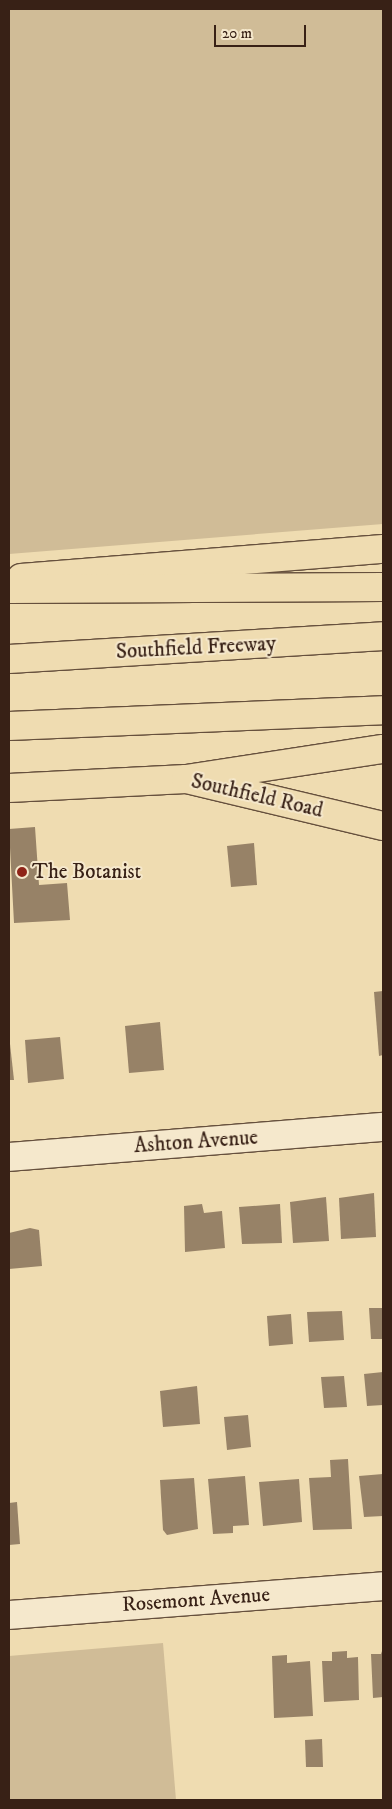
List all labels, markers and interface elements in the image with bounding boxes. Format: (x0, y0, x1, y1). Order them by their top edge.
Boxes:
scale bar (217, 15, 310, 47)
text: 20 m (222, 24, 252, 43)
street label: Southfield Freeway (115, 631, 277, 665)
street label: Southfield Road (189, 769, 325, 823)
place label: The Botanist (32, 859, 141, 885)
marker: The Botanist (16, 866, 28, 878)
street label: Ashton Avenue (133, 1125, 259, 1159)
street label: Rosemont Avenue (121, 1582, 271, 1618)

